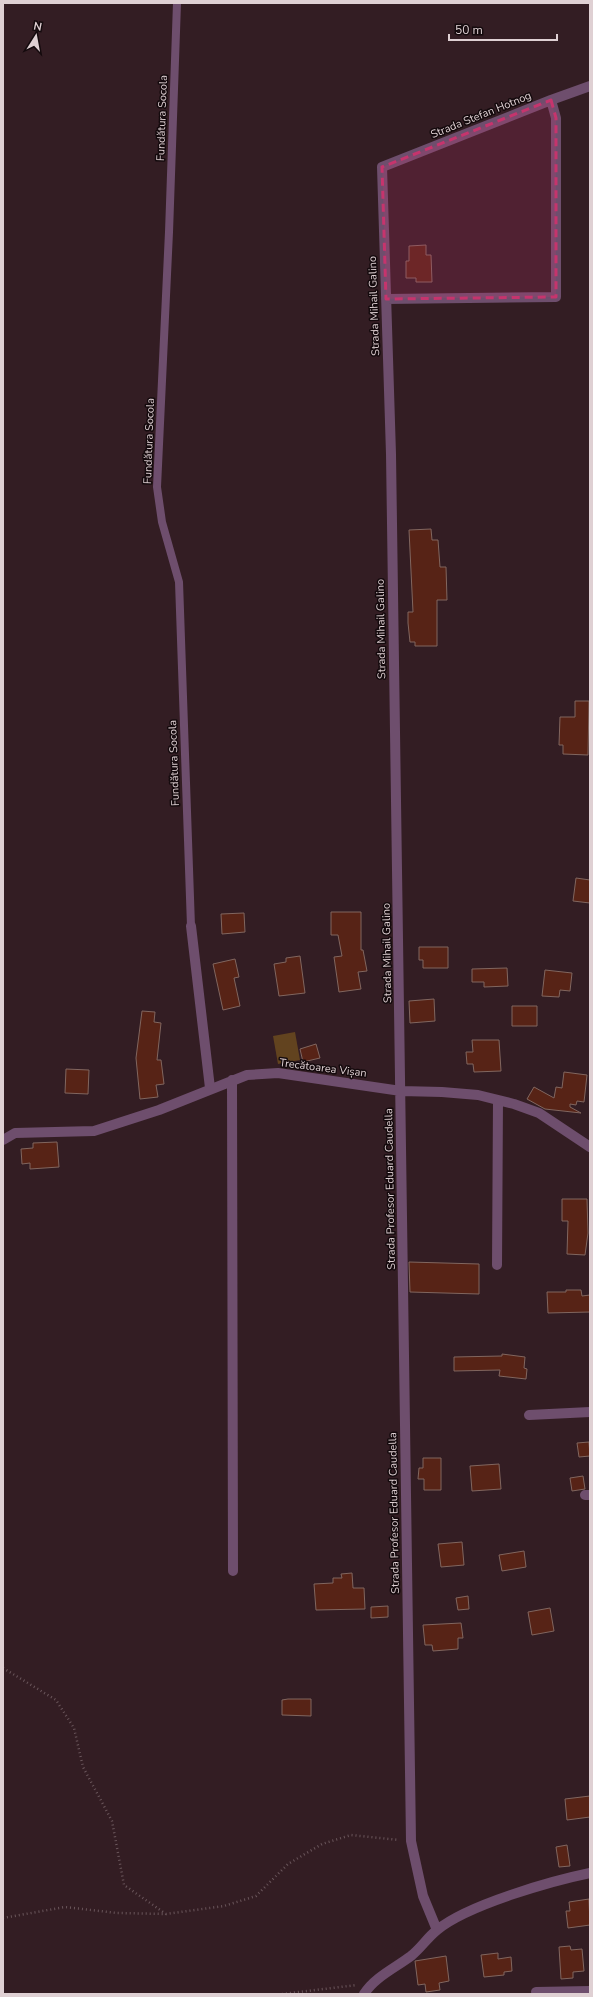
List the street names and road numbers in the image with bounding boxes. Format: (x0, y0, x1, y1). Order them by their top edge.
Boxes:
street label: Fundătura Socola (153, 75, 171, 161)
street label: Strada Stefan Hotnog (428, 88, 534, 142)
street label: Strada Mihail Galino (365, 256, 383, 356)
street label: Fundătura Socola (140, 398, 158, 484)
street label: Strada Mihail Galino (373, 579, 389, 679)
street label: Fundătura Socola (165, 720, 183, 806)
street label: Strada Mihail Galino (379, 903, 395, 1003)
street label: Trecătoarea Vișan (278, 1055, 368, 1081)
street label: Strada Profesor Eduard Caudella (381, 1108, 399, 1270)
street label: Strada Profesor Eduard Caudella (385, 1432, 403, 1594)

